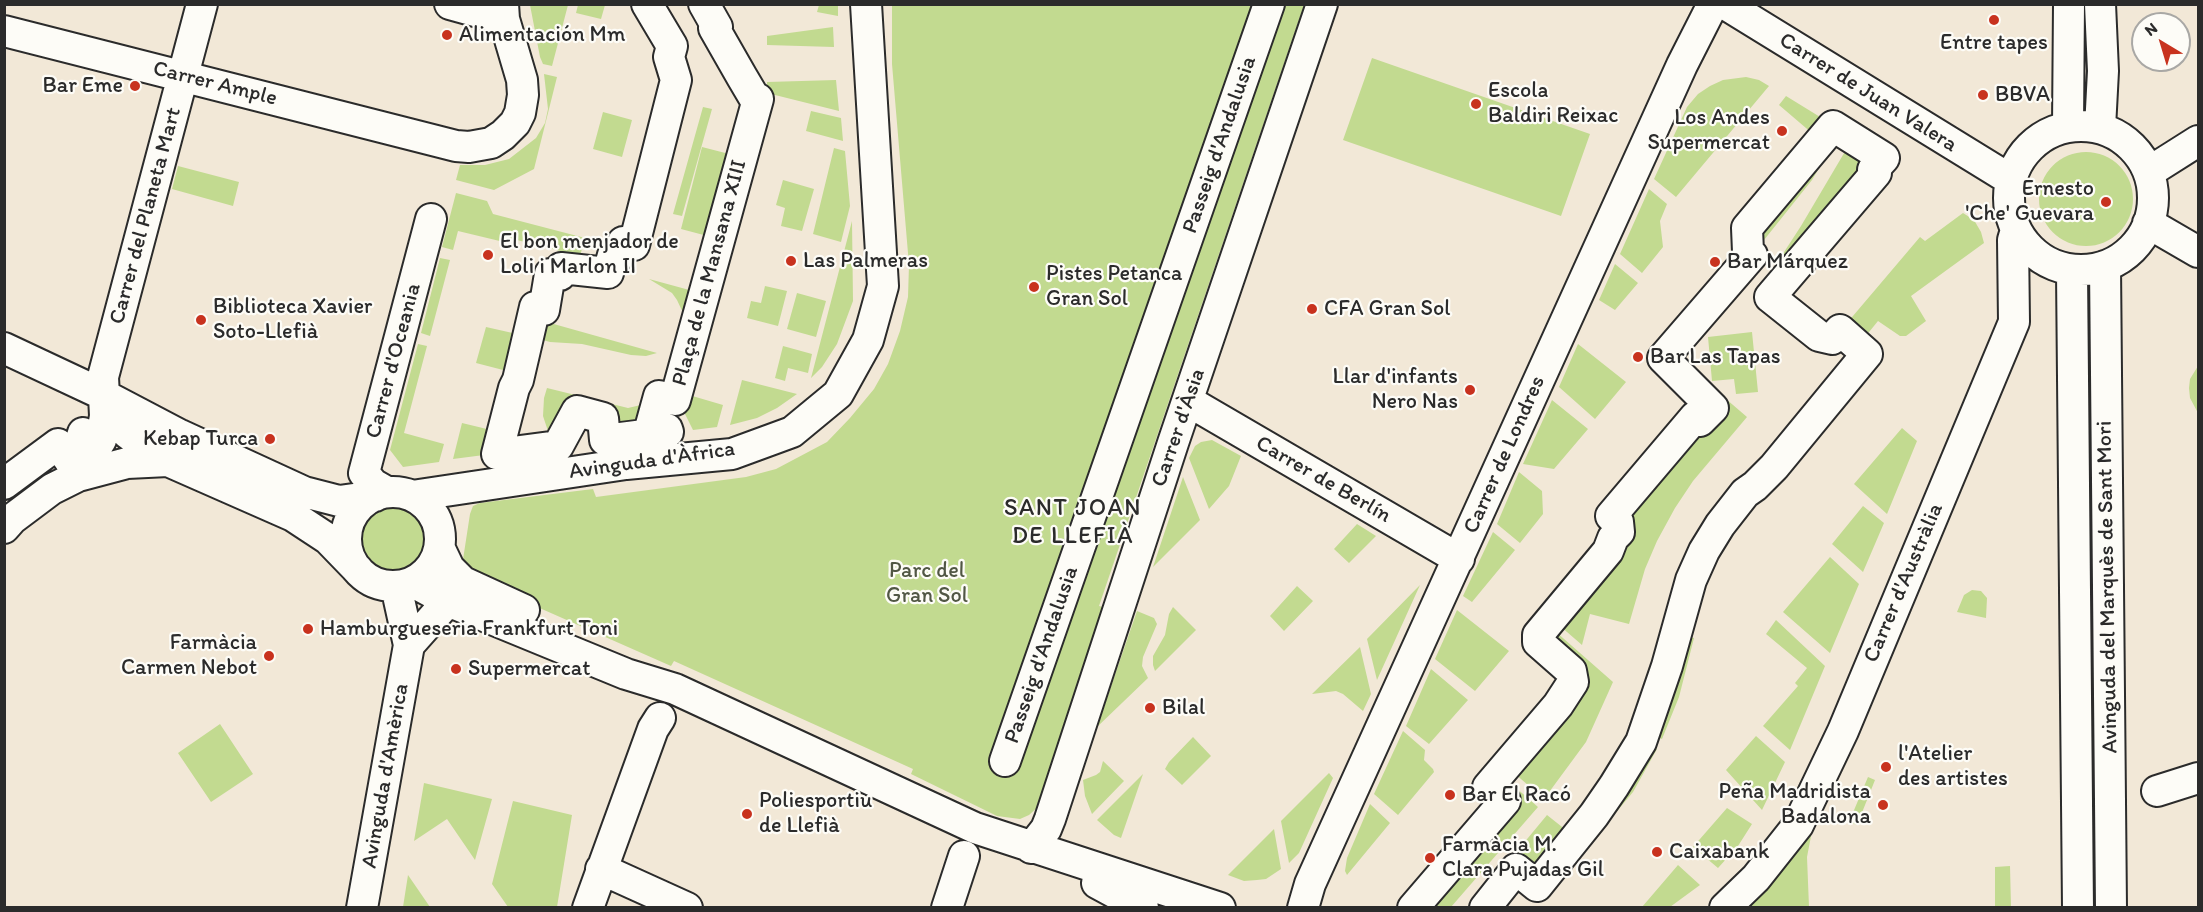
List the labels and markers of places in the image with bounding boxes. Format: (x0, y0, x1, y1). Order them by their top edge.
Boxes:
marker: Entre tapes (1987, 13, 2001, 27)
place label: Alimentación Mm (459, 22, 625, 48)
marker: Alimentación Mm (440, 28, 454, 42)
place label: Entre tapes (1940, 30, 2048, 56)
place label: Bar Eme (43, 73, 123, 99)
place label: Escola Baldiri Reixac (1488, 78, 1618, 130)
marker: Bar Eme (128, 79, 142, 93)
place label: BBVA (1995, 82, 2050, 108)
marker: BBVA (1976, 88, 1990, 102)
marker: Escola Baldiri Reixac (1469, 97, 1483, 111)
place label: Los Andes Supermercat (1647, 105, 1770, 156)
marker: Los Andes Supermercat (1775, 124, 1789, 138)
place label: Ernesto 'Che' Guevara (1965, 176, 2094, 228)
marker: Ernesto 'Che' Guevara (2099, 195, 2113, 209)
place label: El bon menjador de Loli i Marlon II (500, 229, 679, 280)
marker: El bon menjador de Loli i Marlon II (481, 248, 495, 262)
place label: Las Palmeras (803, 248, 928, 274)
place label: Bar Márquez (1727, 249, 1848, 275)
marker: Las Palmeras (784, 254, 798, 268)
marker: Bar Márquez (1708, 255, 1722, 269)
place label: Pistes Petanca Gran Sol (1046, 261, 1182, 312)
marker: Pistes Petanca Gran Sol (1027, 280, 1041, 294)
place label: Biblioteca Xavier Soto-Llefià (213, 294, 372, 346)
place label: CFA Gran Sol (1324, 296, 1450, 322)
marker: CFA Gran Sol (1305, 302, 1319, 316)
marker: Biblioteca Xavier Soto-Llefià (194, 313, 208, 327)
place label: Bar Las Tapas (1650, 344, 1781, 370)
marker: Bar Las Tapas (1631, 350, 1645, 364)
place label: Llar d'infants Nero Nas (1333, 364, 1458, 416)
marker: Llar d'infants Nero Nas (1463, 383, 1477, 397)
place label: Kebap Turca (143, 426, 258, 452)
marker: Kebap Turca (263, 432, 277, 446)
place label: Hamburgueseria Frankfurt Toni (320, 616, 618, 642)
marker: Hamburgueseria Frankfurt Toni (301, 622, 315, 636)
place label: Farmàcia Carmen Nebot (121, 630, 257, 682)
marker: Farmàcia Carmen Nebot (262, 649, 276, 663)
place label: Supermercat (468, 656, 591, 682)
marker: Supermercat (449, 662, 463, 676)
place label: Bilal (1162, 695, 1205, 721)
marker: Bilal (1143, 701, 1157, 715)
place label: l'Atelier des artistes (1898, 741, 2008, 792)
marker: l'Atelier des artistes (1879, 760, 1893, 774)
place label: Peña Madridista Badalona (1719, 779, 1871, 830)
place label: Bar El Racó (1462, 782, 1571, 808)
place label: Poliesportiu de Llefià (759, 788, 872, 840)
marker: Bar El Racó (1443, 788, 1457, 802)
marker: Peña Madridista Badalona (1876, 798, 1890, 812)
marker: Poliesportiu de Llefià (740, 807, 754, 821)
place label: Farmàcia M. Clara Pujadas Gil (1442, 832, 1604, 884)
place label: Caixabank (1669, 839, 1769, 865)
marker: Caixabank (1650, 845, 1664, 859)
marker: Farmàcia M. Clara Pujadas Gil (1423, 851, 1437, 865)

